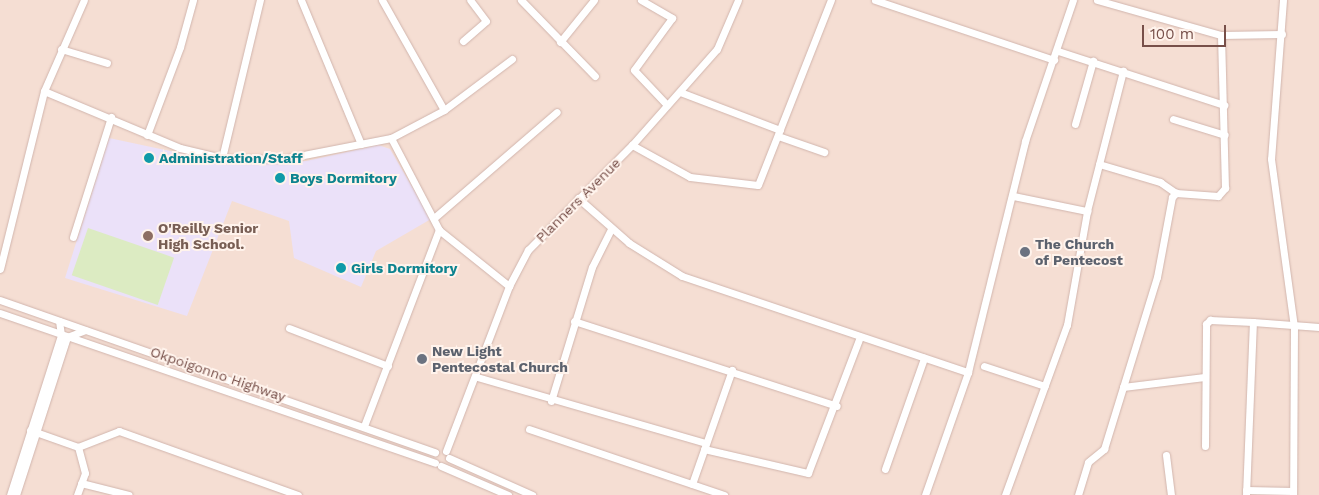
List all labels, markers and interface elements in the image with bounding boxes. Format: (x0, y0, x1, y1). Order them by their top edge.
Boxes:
scale bar (1144, 15, 1228, 47)
text: 100 m (1150, 25, 1194, 43)
place label: Administration/Staff (159, 150, 303, 166)
marker: Administration/Staff (143, 152, 155, 164)
street label: Planners Avenue (532, 154, 624, 246)
place label: Boys Dormitory (290, 170, 397, 186)
marker: Boys Dormitory (274, 172, 286, 184)
place label: O'Reilly Senior High School. (158, 220, 259, 252)
marker: O'Reilly Senior High School. (142, 230, 154, 242)
place label: The Church of Pentecost (1035, 236, 1123, 268)
marker: The Church of Pentecost (1019, 246, 1031, 258)
place label: Girls Dormitory (351, 260, 457, 276)
marker: Girls Dormitory (335, 262, 347, 274)
street label: Okpoigonno Highway (148, 343, 288, 405)
place label: New Light Pentecostal Church (432, 343, 568, 376)
marker: New Light Pentecostal Church (416, 353, 428, 365)

